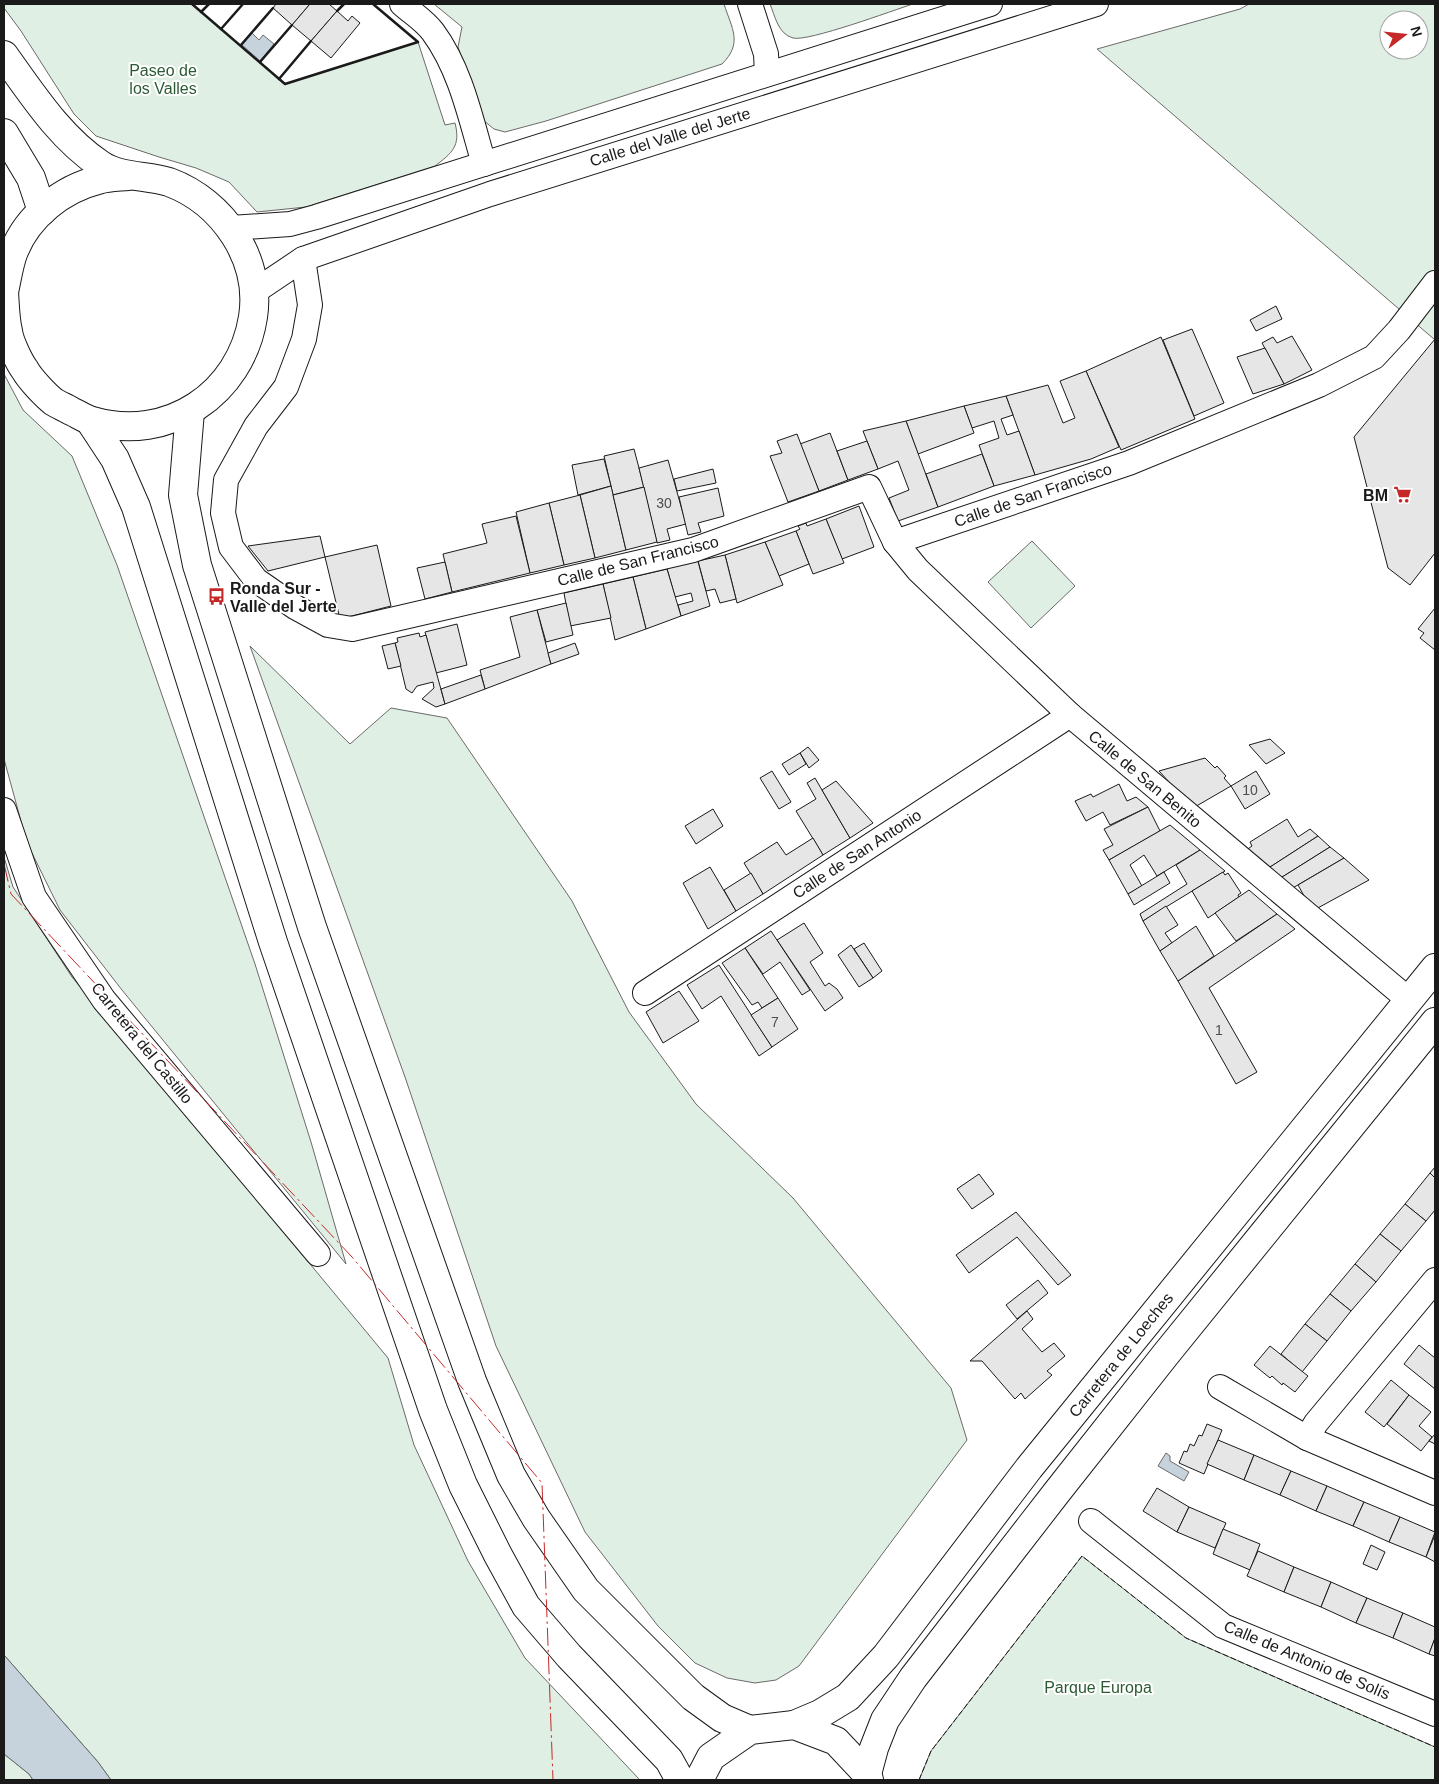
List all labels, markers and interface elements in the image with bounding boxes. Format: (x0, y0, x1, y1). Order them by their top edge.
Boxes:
north arrow (1379, 10, 1429, 60)
text: N (1407, 24, 1426, 38)
park label: Paseo de los Valles (129, 62, 197, 97)
street label: Calle del Valle del Jerte (588, 104, 752, 170)
street label: Calle de San Francisco (952, 460, 1114, 530)
supermarket icon: BM (1392, 485, 1412, 505)
place label: BM (1363, 487, 1388, 504)
house number: 30 (656, 495, 672, 511)
street label: Calle de San Francisco (556, 533, 720, 589)
place label: Ronda Sur - Valle del Jerte (230, 580, 337, 615)
bus stop icon: Ronda Sur - Valle del Jerte (206, 587, 226, 607)
street label: Calle de San Benito (1085, 727, 1205, 831)
house number: 10 (1242, 782, 1258, 798)
street label: Calle de San Antonio (790, 806, 924, 902)
street label: Carretera del Castillo (88, 979, 196, 1107)
house number: 7 (771, 1014, 779, 1030)
house number: 1 (1215, 1022, 1223, 1038)
street label: Carretera de Loeches (1066, 1290, 1176, 1420)
street label: Calle de Antonio de Solís (1221, 1617, 1393, 1703)
park label: Parque Europa (1044, 1679, 1152, 1696)

